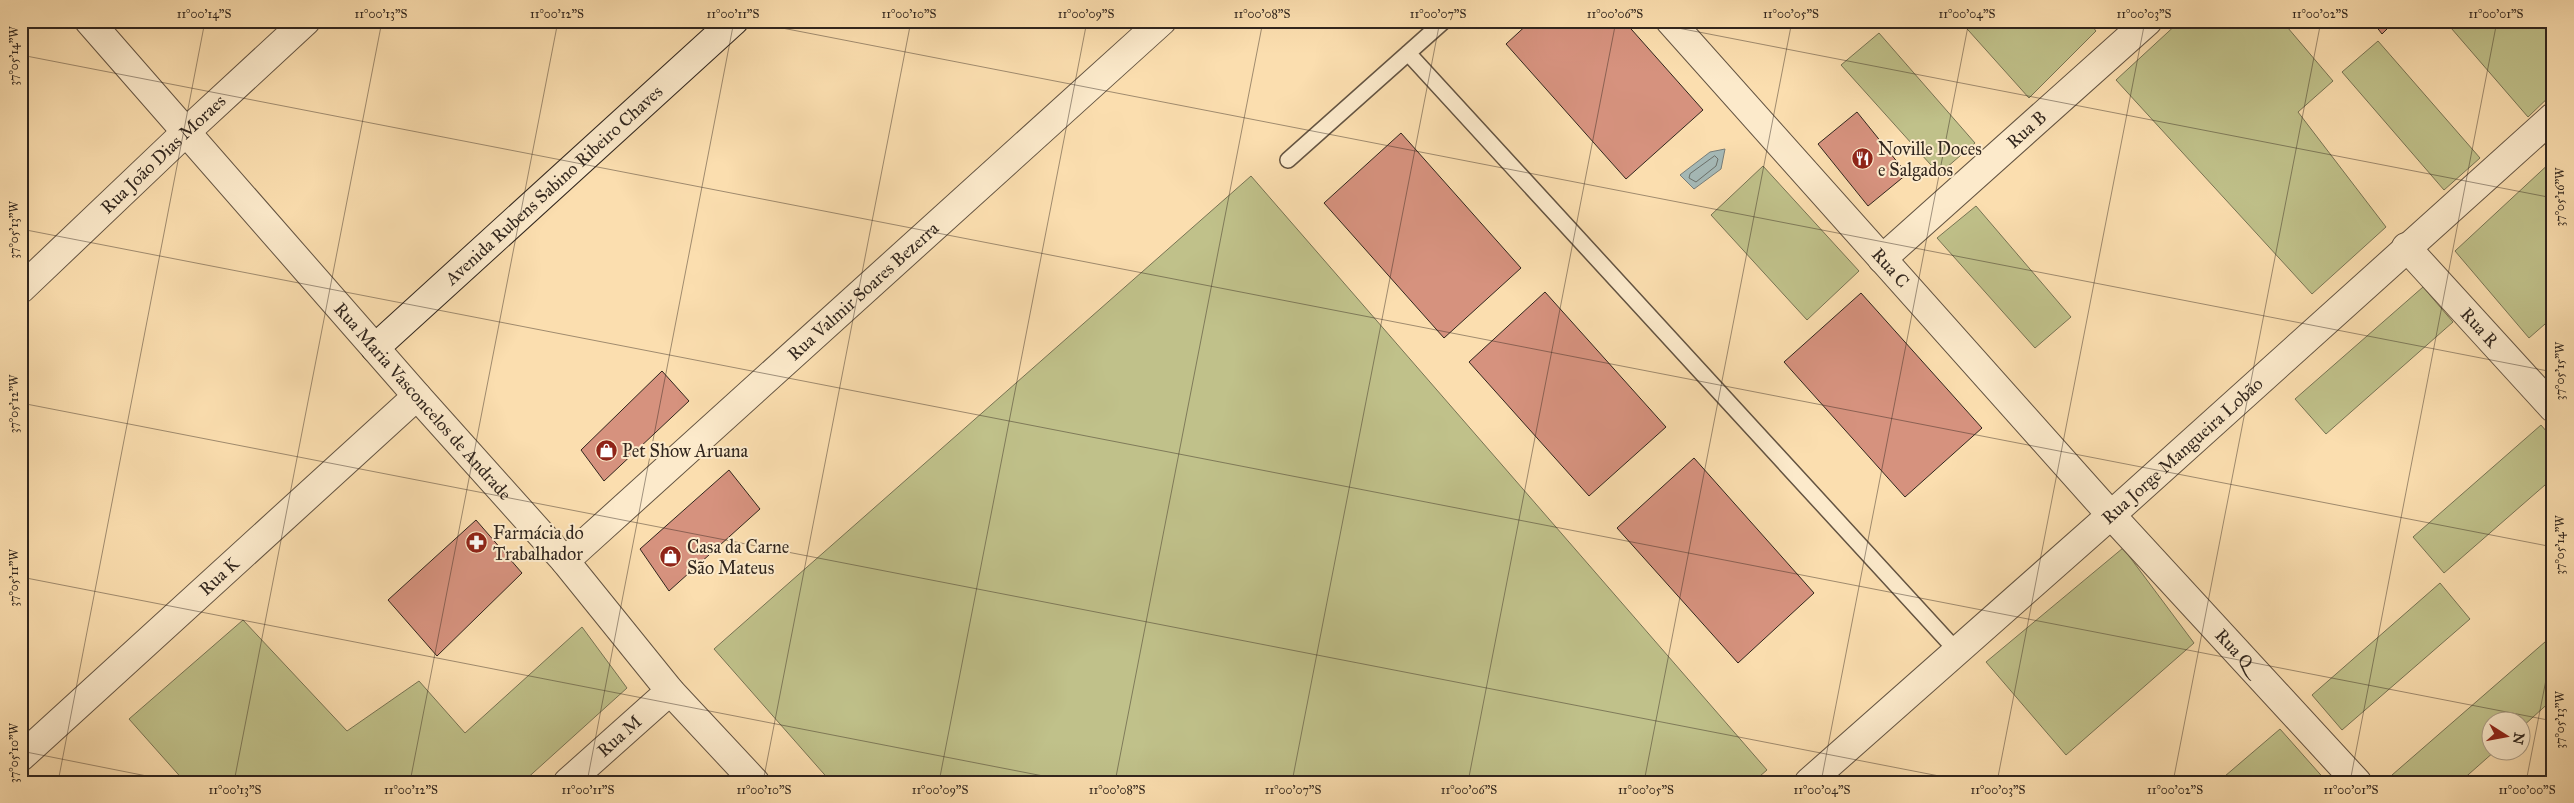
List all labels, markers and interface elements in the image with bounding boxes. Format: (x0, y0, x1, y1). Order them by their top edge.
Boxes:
text: 11°00'14"S (177, 7, 231, 21)
text: 11°00'13"S (355, 7, 408, 21)
text: 11°00'12"S (530, 7, 584, 21)
text: 11°00'11"S (707, 7, 759, 21)
text: 11°00'10"S (882, 7, 937, 21)
text: 11°00'09"S (1058, 7, 1114, 21)
text: 11°00'08"S (1234, 7, 1290, 21)
text: 11°00'07"S (1410, 7, 1466, 21)
text: 11°00'06"S (1587, 7, 1643, 21)
text: 11°00'05"S (1763, 7, 1819, 21)
text: 11°00'04"S (1939, 7, 1996, 21)
text: 11°00'03"S (2116, 7, 2172, 21)
text: 11°00'02"S (2292, 7, 2348, 21)
text: 11°00'01"S (2469, 7, 2524, 21)
text: 37°05'14"W (7, 26, 21, 86)
street label: Avenida Rubens Sabino Ribeiro Chaves (440, 81, 667, 290)
street label: Rua João Dias Moraes (96, 90, 230, 218)
street label: Rua B (2002, 106, 2051, 153)
place label: Noville Doces e Salgados (1878, 138, 1982, 182)
restaurant icon: Noville Doces e Salgados (1850, 147, 1874, 171)
text: 37°05'16"W (2553, 167, 2567, 226)
text: 37°05'13"W (7, 201, 21, 259)
street label: Rua Valmir Soares Bezerra (783, 217, 944, 365)
street label: Rua C (1867, 243, 1914, 292)
street label: Rua Maria Vasconcelos de Andrade (329, 298, 516, 505)
street label: Rua R (2456, 303, 2504, 353)
text: 37°05'15"W (2553, 341, 2567, 400)
street label: Rua Jorge Mangueira Lobão (2097, 373, 2267, 529)
text: 37°05'12"W (7, 374, 21, 433)
shop icon: Pet Show Aruana (594, 439, 618, 463)
place label: Pet Show Aruana (622, 440, 749, 462)
text: 37°05'14"W (2553, 515, 2567, 575)
place label: Farmácia do Trabalhador (493, 522, 584, 565)
pharmacy icon: Farmácia do Trabalhador (465, 531, 489, 555)
place label: Casa da Carne São Mateus (687, 536, 789, 579)
shop icon: Casa da Carne São Mateus (659, 545, 683, 569)
text: 37°05'11"W (7, 549, 21, 607)
street label: Rua K (195, 552, 245, 600)
street label: Rua Q (2210, 624, 2266, 682)
text: 37°05'13"W (2553, 691, 2567, 749)
street label: Rua M (593, 710, 646, 762)
north arrow (2482, 710, 2532, 760)
text: 37°05'10"W (7, 723, 21, 783)
text: N (2509, 731, 2528, 746)
text: 11°00'13"S (209, 783, 262, 797)
text: 11°00'12"S (384, 783, 438, 797)
text: 11°00'11"S (562, 783, 614, 797)
text: 11°00'10"S (737, 783, 792, 797)
text: 11°00'09"S (912, 783, 968, 797)
text: 11°00'08"S (1089, 783, 1145, 797)
text: 11°00'07"S (1265, 783, 1321, 797)
text: 11°00'06"S (1441, 783, 1497, 797)
text: 11°00'05"S (1618, 783, 1674, 797)
text: 11°00'04"S (1794, 783, 1851, 797)
text: 11°00'03"S (1970, 783, 2026, 797)
text: 11°00'02"S (2147, 783, 2203, 797)
text: 11°00'01"S (2324, 783, 2379, 797)
text: 11°00'00"S (2498, 783, 2556, 797)

